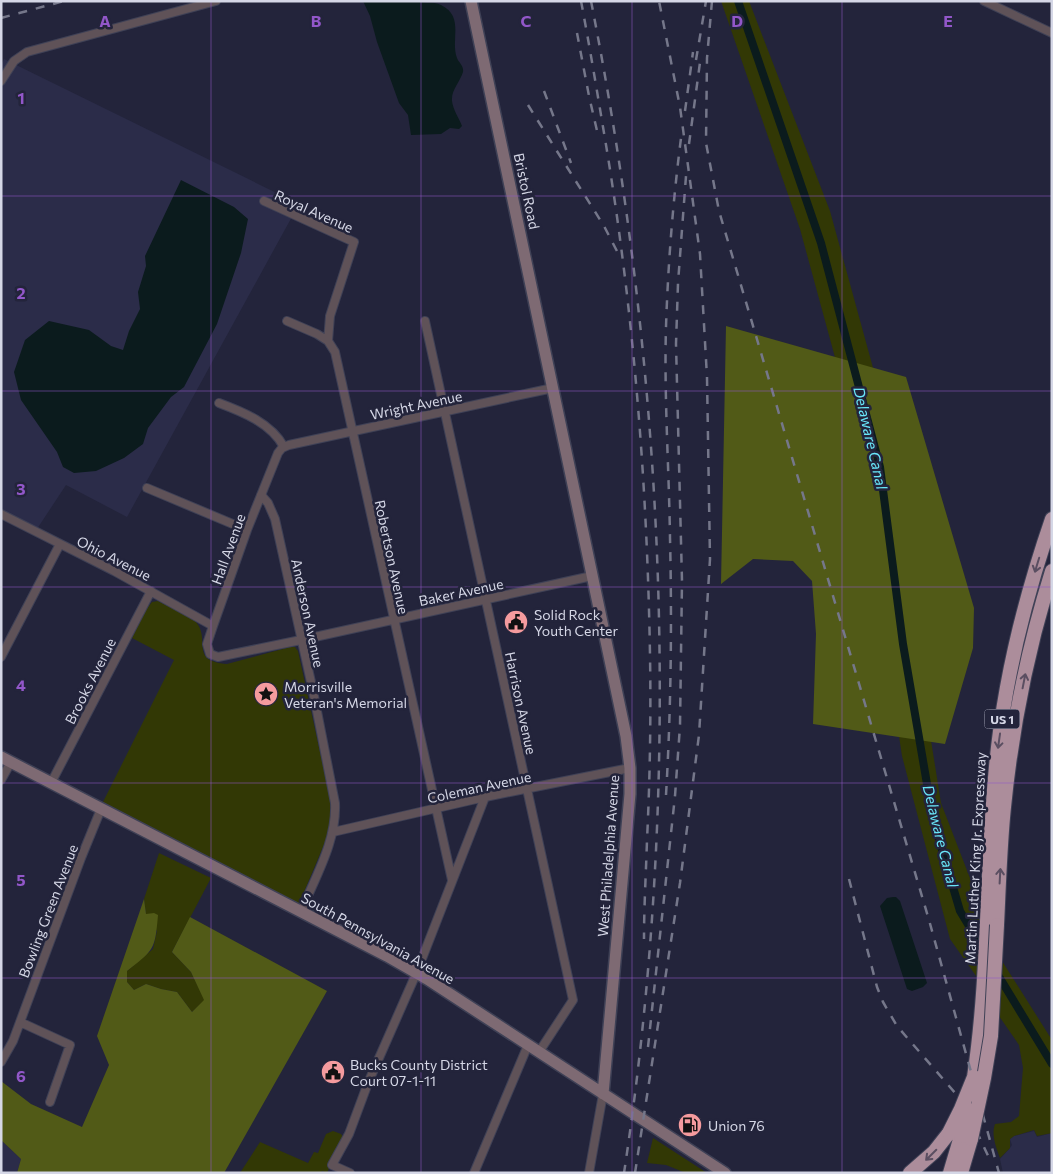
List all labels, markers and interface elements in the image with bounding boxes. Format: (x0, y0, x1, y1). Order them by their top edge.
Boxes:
text: A (99, 11, 111, 30)
text: B (311, 11, 322, 30)
text: C (521, 11, 532, 30)
text: D (731, 11, 743, 30)
text: E (943, 11, 953, 30)
text: 1 (17, 88, 25, 107)
street label: Bristol Road (511, 151, 543, 231)
street label: Royal Avenue (272, 186, 356, 236)
text: 2 (16, 283, 26, 302)
water label: Delaware Canal (850, 385, 892, 492)
street label: Wright Avenue (369, 387, 463, 423)
text: 3 (16, 479, 26, 498)
street label: Robertson Avenue (372, 498, 412, 616)
street label: Hall Avenue (207, 511, 249, 587)
street label: Ohio Avenue (74, 532, 154, 584)
street label: Anderson Avenue (288, 557, 328, 669)
one-way arrow (1031, 557, 1041, 573)
street label: Baker Avenue (417, 575, 505, 609)
place label: Solid Rock Youth Center (534, 606, 618, 639)
public building icon: Solid Rock Youth Center (503, 609, 529, 635)
street label: Brooks Avenue (61, 635, 119, 727)
street label: Harrison Avenue (502, 650, 540, 756)
one-way arrow (1020, 673, 1029, 689)
text: 4 (16, 675, 26, 694)
place label: Morrisville Veteran's Memorial (284, 678, 407, 711)
place icon: Morrisville Veteran's Memorial (253, 681, 279, 707)
road number: US 1 (984, 710, 1020, 729)
one-way arrow (993, 732, 1003, 748)
street label: Martin Luther King Jr. Expressway (961, 751, 989, 965)
street label: Coleman Avenue (425, 768, 533, 806)
street label: West Philadelphia Avenue (594, 774, 622, 938)
water label: Delaware Canal (920, 783, 963, 890)
street label: Bowling Green Avenue (15, 842, 81, 980)
one-way arrow (995, 869, 1004, 885)
text: 5 (16, 870, 26, 889)
street label: South Pennsylvania Avenue (298, 889, 458, 987)
place label: Bucks County District Court 07-1-11 (350, 1056, 488, 1089)
public building icon: Bucks County District Court 07-1-11 (320, 1059, 346, 1085)
text: 6 (16, 1066, 26, 1085)
fuel station icon: Union 76 (677, 1112, 703, 1138)
place label: Union 76 (708, 1117, 765, 1134)
one-way arrow (925, 1149, 937, 1161)

